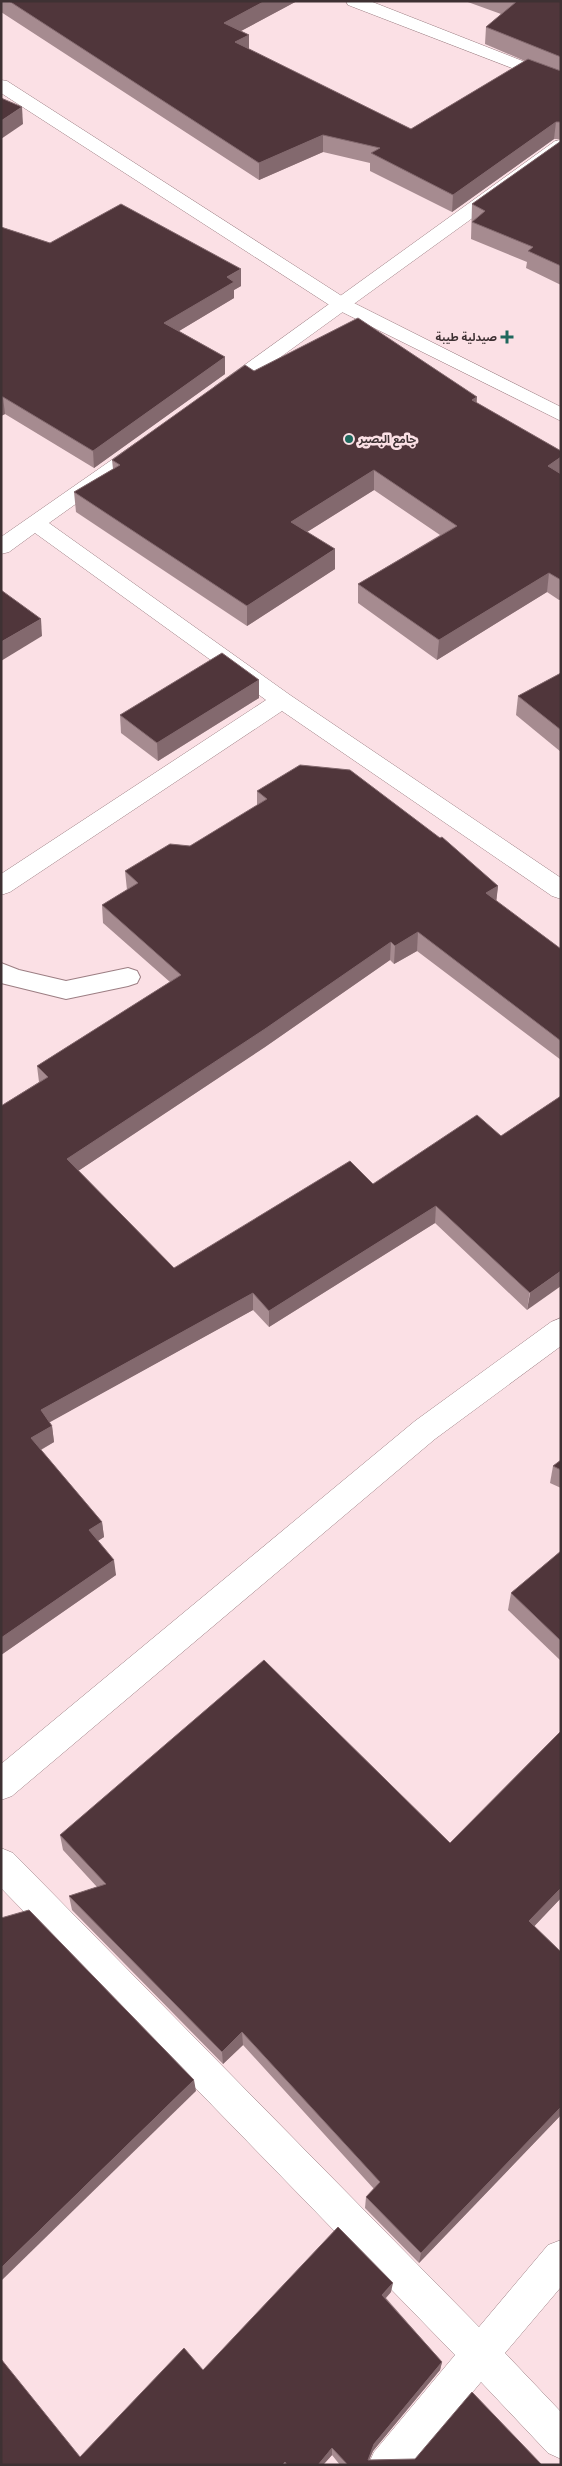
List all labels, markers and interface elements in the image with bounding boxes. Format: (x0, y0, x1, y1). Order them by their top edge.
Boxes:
place label: صيدلية طيبة (436, 331, 497, 344)
marker: صيدلية طيبة (501, 331, 513, 343)
marker: جامع البصير (343, 433, 355, 445)
place label: جامع البصير (358, 433, 416, 448)

